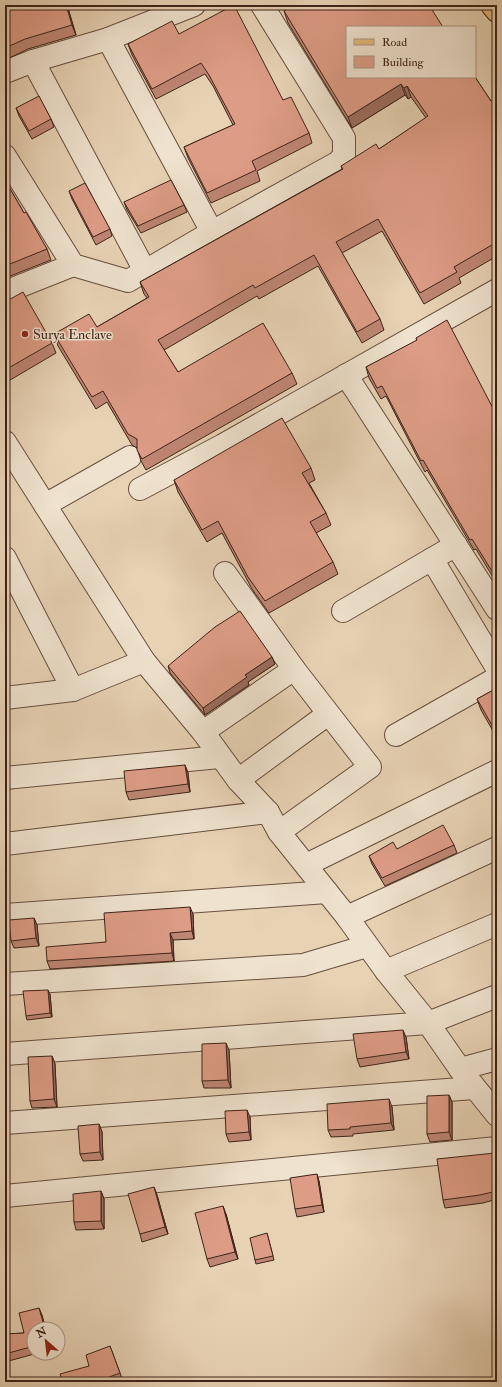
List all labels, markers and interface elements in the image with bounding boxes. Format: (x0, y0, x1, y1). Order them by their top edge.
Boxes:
legend (346, 26, 476, 78)
text: Road (382, 35, 407, 50)
text: Building (382, 55, 425, 70)
place label: Surya Enclave (33, 326, 112, 344)
marker: Surya Enclave (20, 329, 30, 339)
north arrow (26, 1321, 66, 1361)
text: N (33, 1324, 50, 1341)

